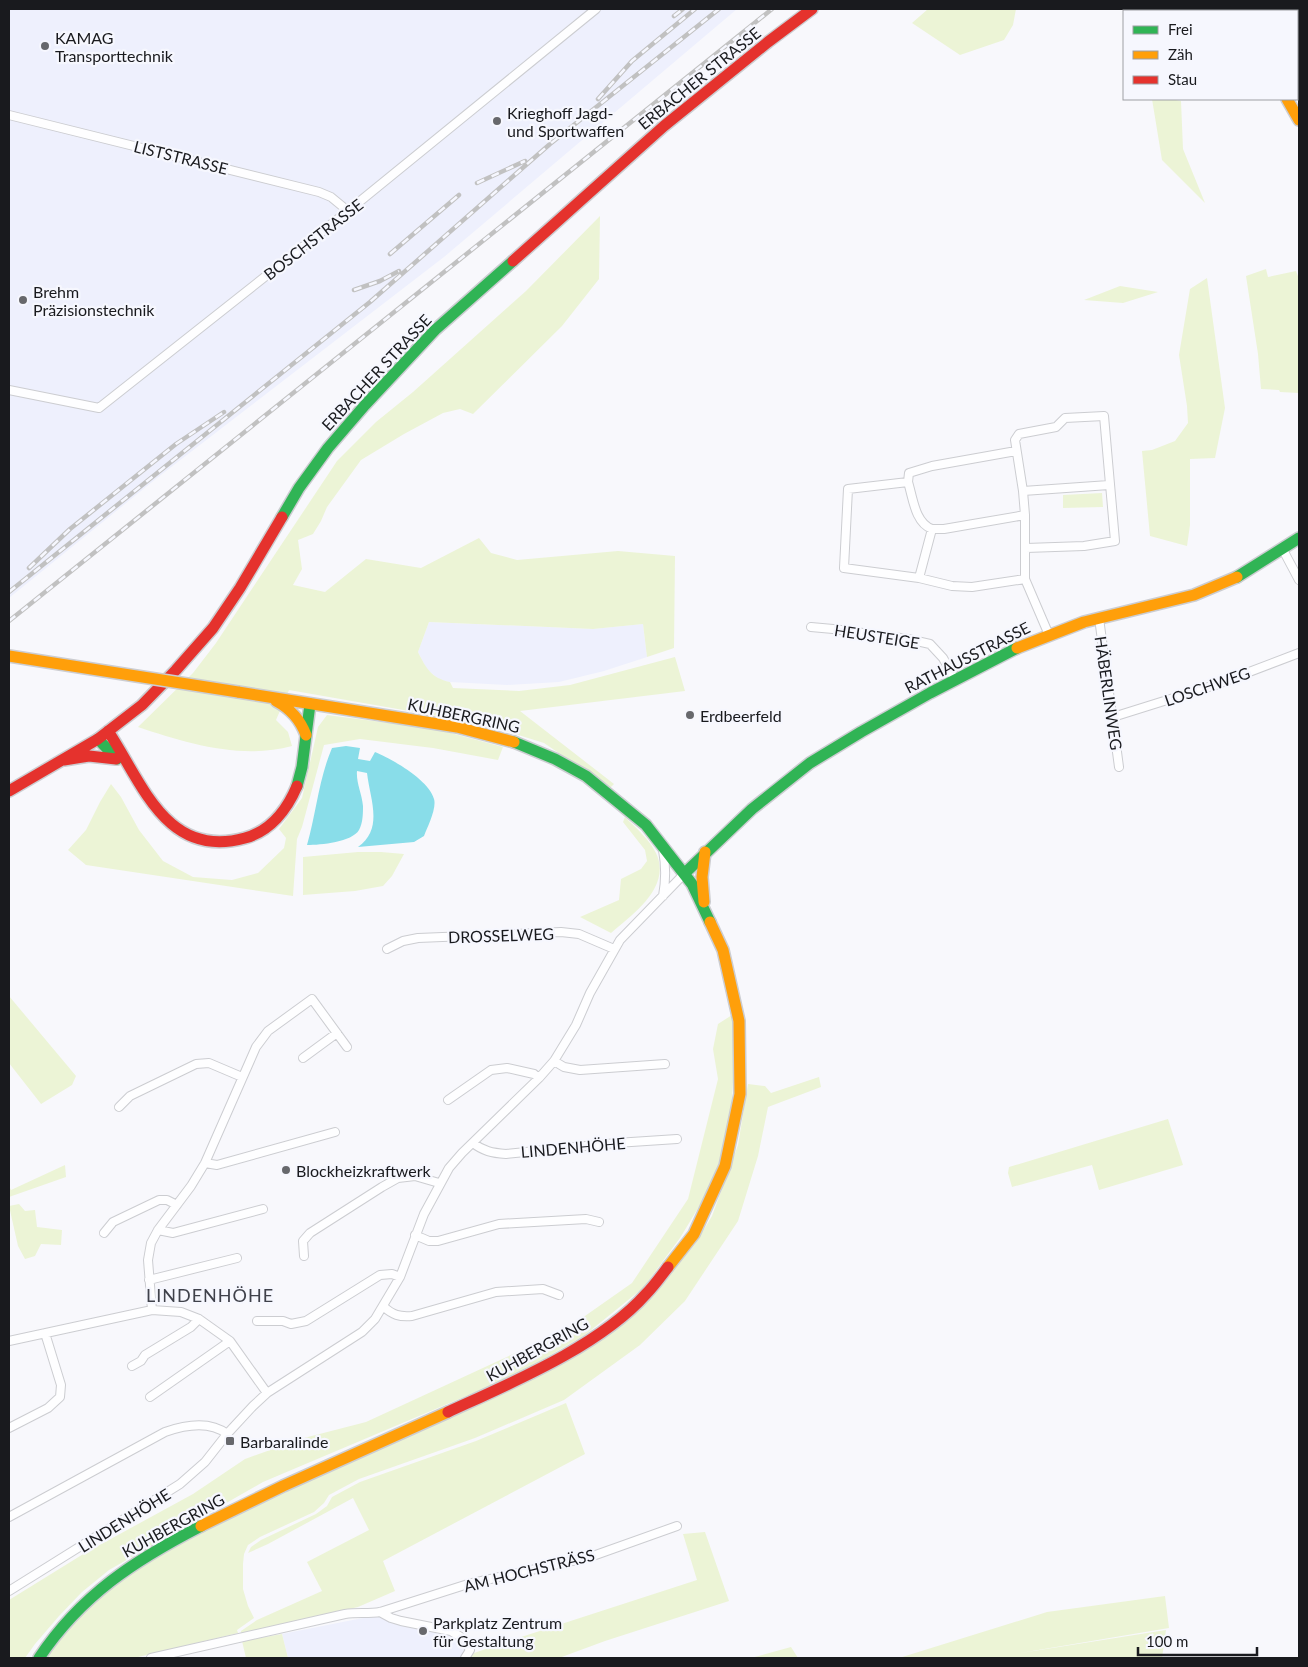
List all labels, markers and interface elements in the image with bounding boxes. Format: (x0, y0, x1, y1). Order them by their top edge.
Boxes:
legend (1123, 10, 1298, 100)
text: Frei (1168, 20, 1193, 38)
street label: ERBACHER STRASSE (634, 23, 764, 133)
place label: KAMAG Transporttechnik (55, 28, 174, 65)
marker: KAMAG Transporttechnik (39, 40, 51, 52)
text: Zäh (1168, 45, 1193, 63)
text: Stau (1168, 70, 1197, 88)
place label: Krieghoff Jagd- und Sportwaffen (507, 103, 624, 140)
marker: Krieghoff Jagd- und Sportwaffen (491, 115, 503, 127)
street label: LISTSTRASSE (132, 136, 230, 178)
street label: BOSCHSTRASSE (260, 194, 366, 284)
place label: Brehm Präzisionstechnik (33, 282, 155, 319)
marker: Brehm Präzisionstechnik (17, 294, 29, 306)
street label: ERBACHER STRASSE (317, 310, 435, 434)
street label: RATHAUSSTRASSE (901, 617, 1033, 697)
street label: HEUSTEIGE (833, 620, 921, 652)
street label: HÄBERLINWEG (1092, 635, 1126, 751)
street label: LOSCHWEG (1162, 662, 1252, 710)
street label: KUHBERGRING (406, 694, 522, 736)
place label: Erdbeerfeld (700, 706, 782, 725)
marker: Erdbeerfeld (684, 709, 696, 721)
street label: DROSSELWEG (448, 924, 554, 946)
street label: LINDENHÖHE (520, 1133, 626, 1161)
place label: Blockheizkraftwerk (296, 1161, 432, 1180)
marker: Blockheizkraftwerk (280, 1164, 292, 1176)
district label: LINDENHÖHE (146, 1284, 274, 1306)
street label: KUHBERGRING (482, 1313, 592, 1385)
place label: Barbaralinde (240, 1432, 329, 1451)
marker: Barbaralinde (224, 1435, 236, 1447)
street label: LINDENHÖHE (74, 1484, 174, 1556)
street label: KUHBERGRING (118, 1489, 228, 1561)
street label: AM HOCHSTRÄSS (462, 1545, 596, 1595)
place label: Parkplatz Zentrum für Gestaltung (433, 1613, 562, 1650)
scale bar (1138, 1624, 1257, 1656)
marker: Parkplatz Zentrum für Gestaltung (417, 1625, 429, 1637)
text: 100 m (1146, 1632, 1188, 1650)

